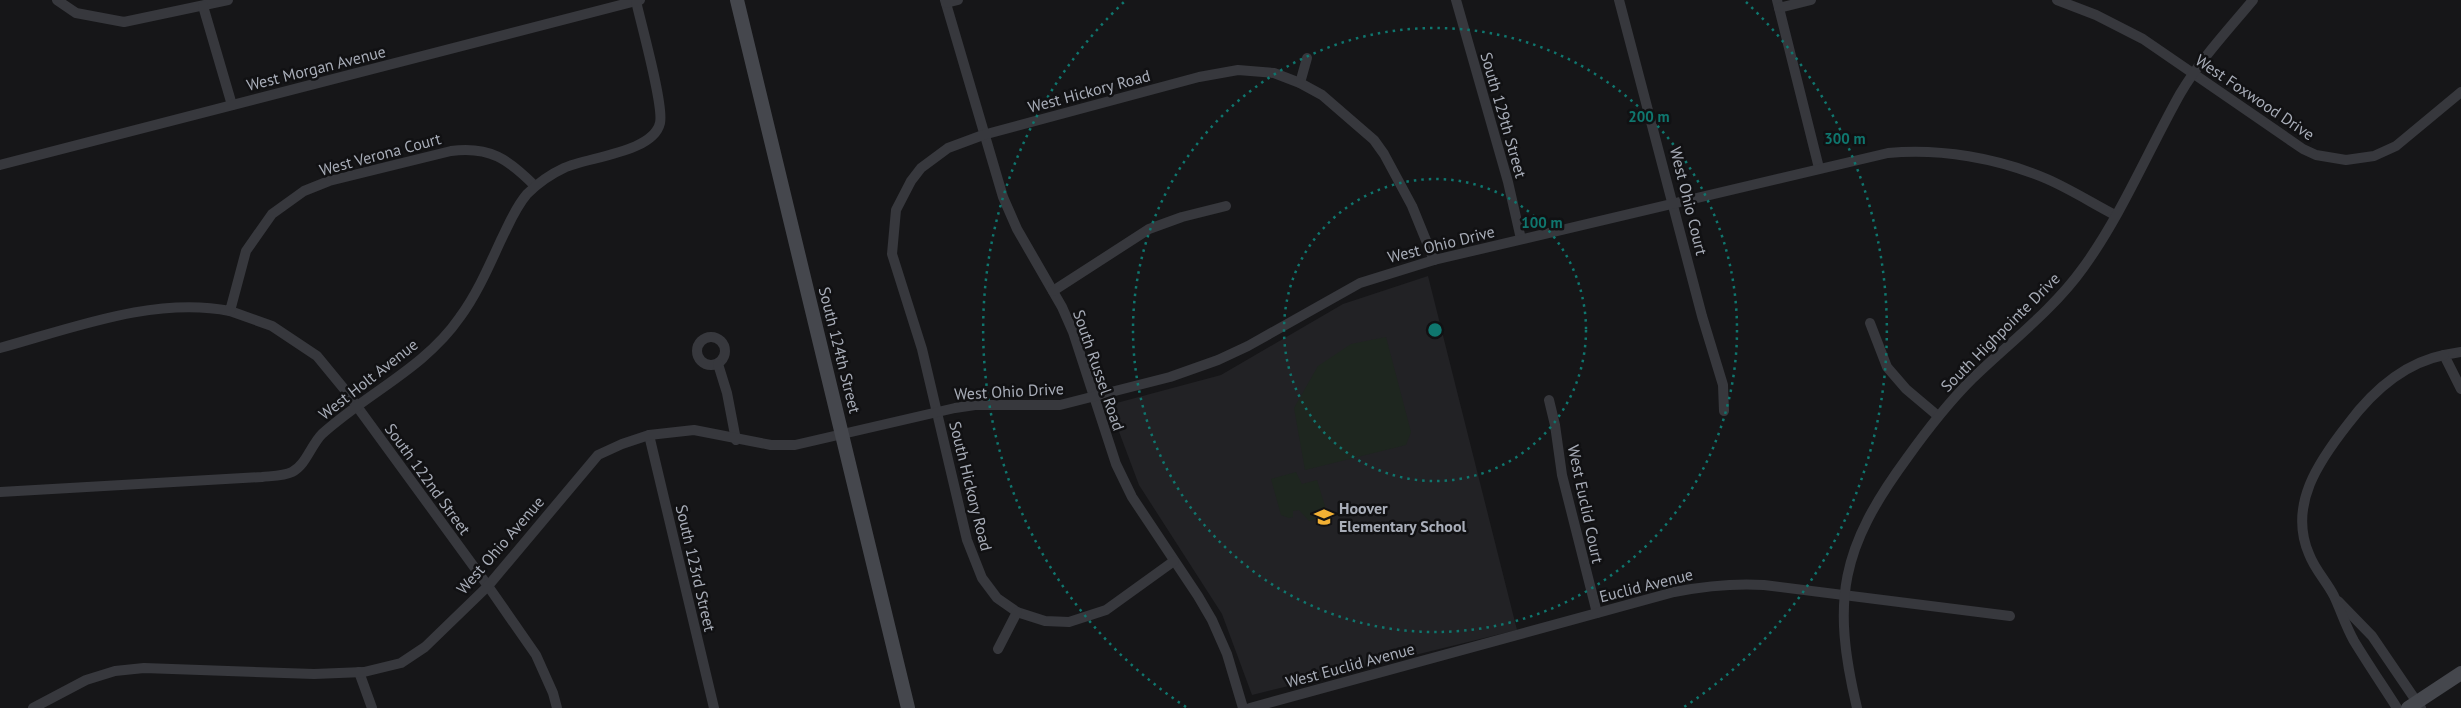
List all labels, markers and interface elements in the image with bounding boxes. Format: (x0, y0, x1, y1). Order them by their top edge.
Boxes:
street label: West Morgan Avenue (244, 41, 388, 95)
street label: South 129th Street (1477, 50, 1532, 181)
street label: West Foxwood Drive (2192, 50, 2318, 144)
street label: West Hickory Road (1026, 65, 1152, 117)
text: 200 m (1628, 107, 1670, 126)
street label: West Verona Court (317, 128, 444, 180)
text: 300 m (1824, 129, 1866, 148)
street label: West Ohio Court (1666, 145, 1712, 258)
text: 100 m (1521, 213, 1563, 232)
street label: West Ohio Drive (1385, 221, 1497, 267)
street label: South Highpointe Drive (1936, 268, 2064, 396)
street label: South 124th Street (815, 285, 866, 416)
street label: South Russel Road (1069, 307, 1129, 433)
centre of rings (1426, 321, 1444, 339)
street label: West Holt Avenue (314, 334, 422, 424)
street label: West Ohio Drive (954, 378, 1064, 404)
street label: South 122nd Street (381, 419, 475, 539)
street label: South Hickory Road (945, 419, 997, 553)
street label: West Euclid Court (1564, 443, 1608, 566)
street label: West Ohio Avenue (452, 492, 548, 598)
place label: Hoover Elementary School (1339, 498, 1466, 536)
street label: South 123rd Street (672, 503, 720, 634)
school or university icon: Hoover Elementary School (1313, 506, 1335, 528)
street label: Euclid Avenue (1597, 564, 1695, 606)
street label: West Euclid Avenue (1283, 638, 1417, 692)

